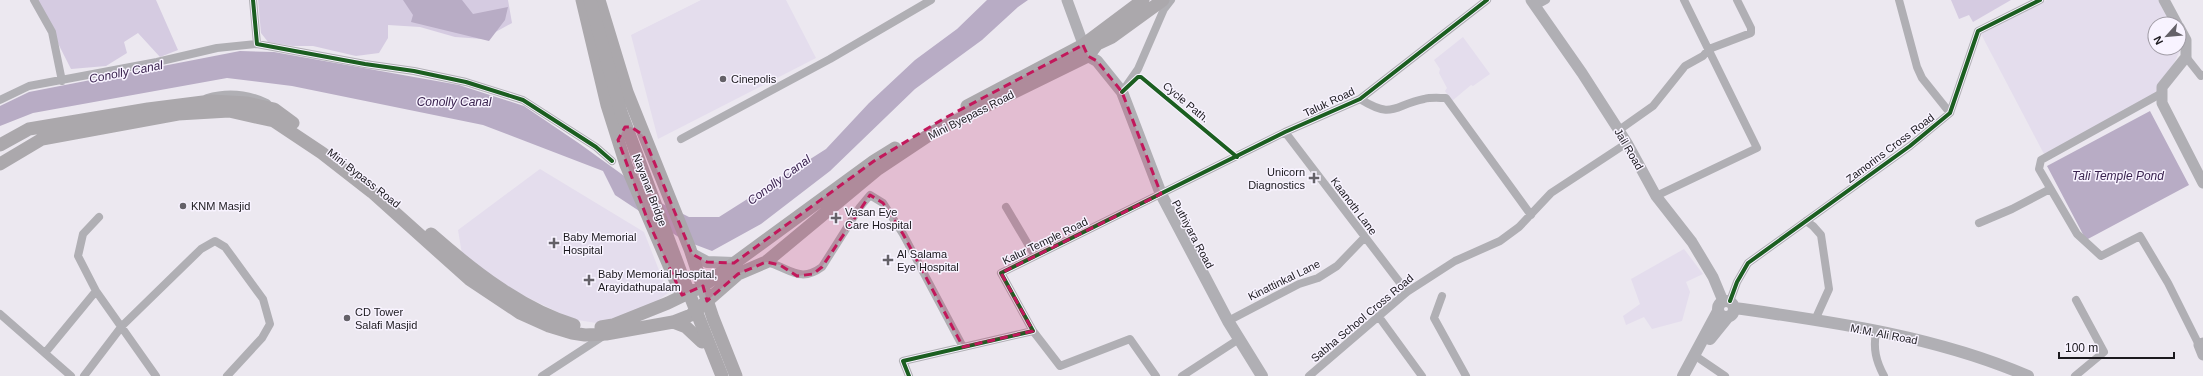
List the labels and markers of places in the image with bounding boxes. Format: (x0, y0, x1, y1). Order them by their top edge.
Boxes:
place label: Cinepolis (731, 73, 777, 85)
marker: Cinepolis (718, 74, 728, 84)
place label: Unicorn Diagnostics (1248, 166, 1305, 191)
marker: Unicorn Diagnostics (1308, 172, 1320, 184)
place label: KNM Masjid (191, 200, 250, 212)
marker: KNM Masjid (178, 201, 188, 211)
place label: Vasan Eye Care Hospital (845, 206, 912, 231)
marker: Vasan Eye Care Hospital (830, 212, 842, 224)
place label: Baby Memorial Hospital (563, 231, 636, 256)
marker: Baby Memorial Hospital (548, 237, 560, 249)
place label: Al Salama Eye Hospital (897, 248, 959, 273)
marker: Al Salama Eye Hospital (882, 254, 894, 266)
place label: Baby Memorial Hospital, Arayidathupalam (598, 268, 717, 293)
marker: Baby Memorial Hospital, Arayidathupalam (583, 274, 595, 286)
place label: CD Tower Salafi Masjid (355, 306, 417, 331)
marker: CD Tower Salafi Masjid (342, 313, 352, 323)

